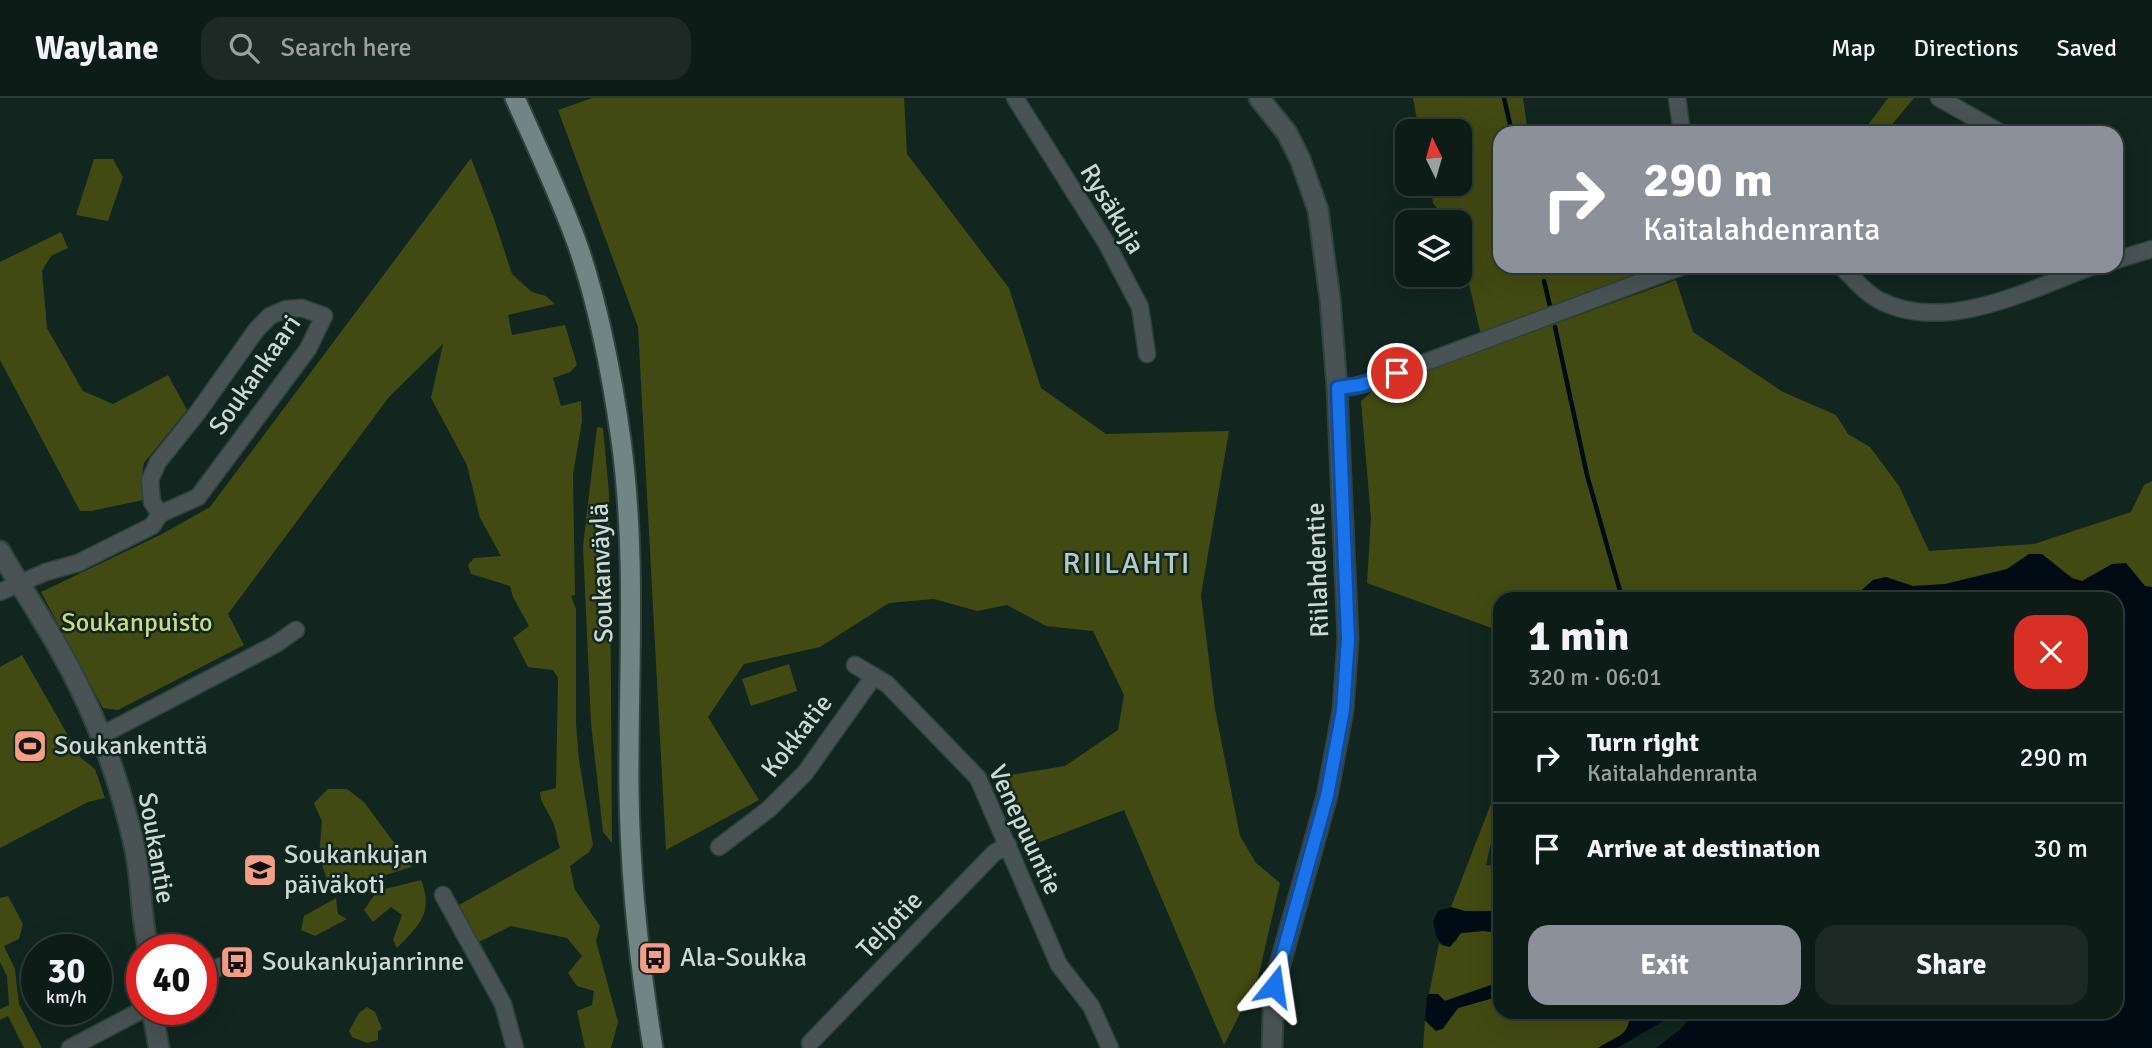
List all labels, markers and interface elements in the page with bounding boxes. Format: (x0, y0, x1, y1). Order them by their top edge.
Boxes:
search box (201, 17, 691, 80)
text: Waylane (35, 28, 159, 69)
icon: search (225, 29, 263, 67)
text: Search here (281, 32, 412, 64)
text: Map (1831, 33, 1876, 63)
text: Directions (1914, 33, 2019, 63)
text: Saved (2057, 33, 2117, 63)
north arrow (1395, 119, 1472, 196)
map controls (1395, 119, 1472, 287)
text: 290 m (1643, 150, 1773, 210)
icon: right (1528, 154, 1619, 245)
street label: Rysäkuja (1073, 158, 1151, 260)
button: layers (1395, 210, 1472, 287)
text: Kaitalahdenranta (1643, 210, 1880, 249)
street label: Soukankaari (202, 309, 308, 441)
pin (1367, 343, 1427, 403)
icon: arrive (1378, 354, 1416, 392)
street label: Riilahdentie (1300, 502, 1336, 638)
street label: Soukanväylä (584, 503, 620, 643)
district label: RIILAHTI (1062, 545, 1192, 582)
park label: Soukanpuisto (61, 607, 213, 639)
text: 1 min (1528, 611, 1629, 662)
button: close (2014, 615, 2088, 689)
text: 320 m · 06:01 (1528, 663, 1662, 692)
street label: Kokkatie (755, 688, 839, 784)
sports icon: Soukankenttä (11, 727, 49, 765)
text: Turn right (1587, 727, 1699, 759)
place label: Soukankenttä (54, 730, 208, 762)
icon: right (1528, 739, 1566, 777)
text: 290 m (2019, 742, 2088, 774)
text: Kaitalahdenranta (1587, 759, 1758, 788)
street label: Venepuuntie (981, 760, 1069, 900)
street label: Soukantie (131, 790, 181, 906)
icon: arrive (1528, 830, 1566, 868)
text: Arrive at destination (1587, 833, 1820, 865)
text: 30 m (2033, 833, 2088, 865)
place label: Soukankujan päiväkoti (284, 839, 428, 901)
school or university icon: Soukankujan päiväkoti (241, 851, 279, 889)
street label: Teljotie (850, 885, 930, 965)
button: Exit (1528, 925, 1801, 1005)
button: Share (1815, 925, 2088, 1005)
speed limit sign: 40 (126, 934, 217, 1025)
bus stop icon: Ala-Soukka (636, 939, 674, 977)
place label: Ala-Soukka (680, 942, 807, 974)
bus stop icon: Soukankujanrinne (218, 943, 256, 981)
place label: Soukankujanrinne (262, 946, 464, 978)
text: 30 (48, 949, 85, 992)
position arrow (1237, 949, 1311, 1023)
text: km/h (46, 986, 87, 1008)

